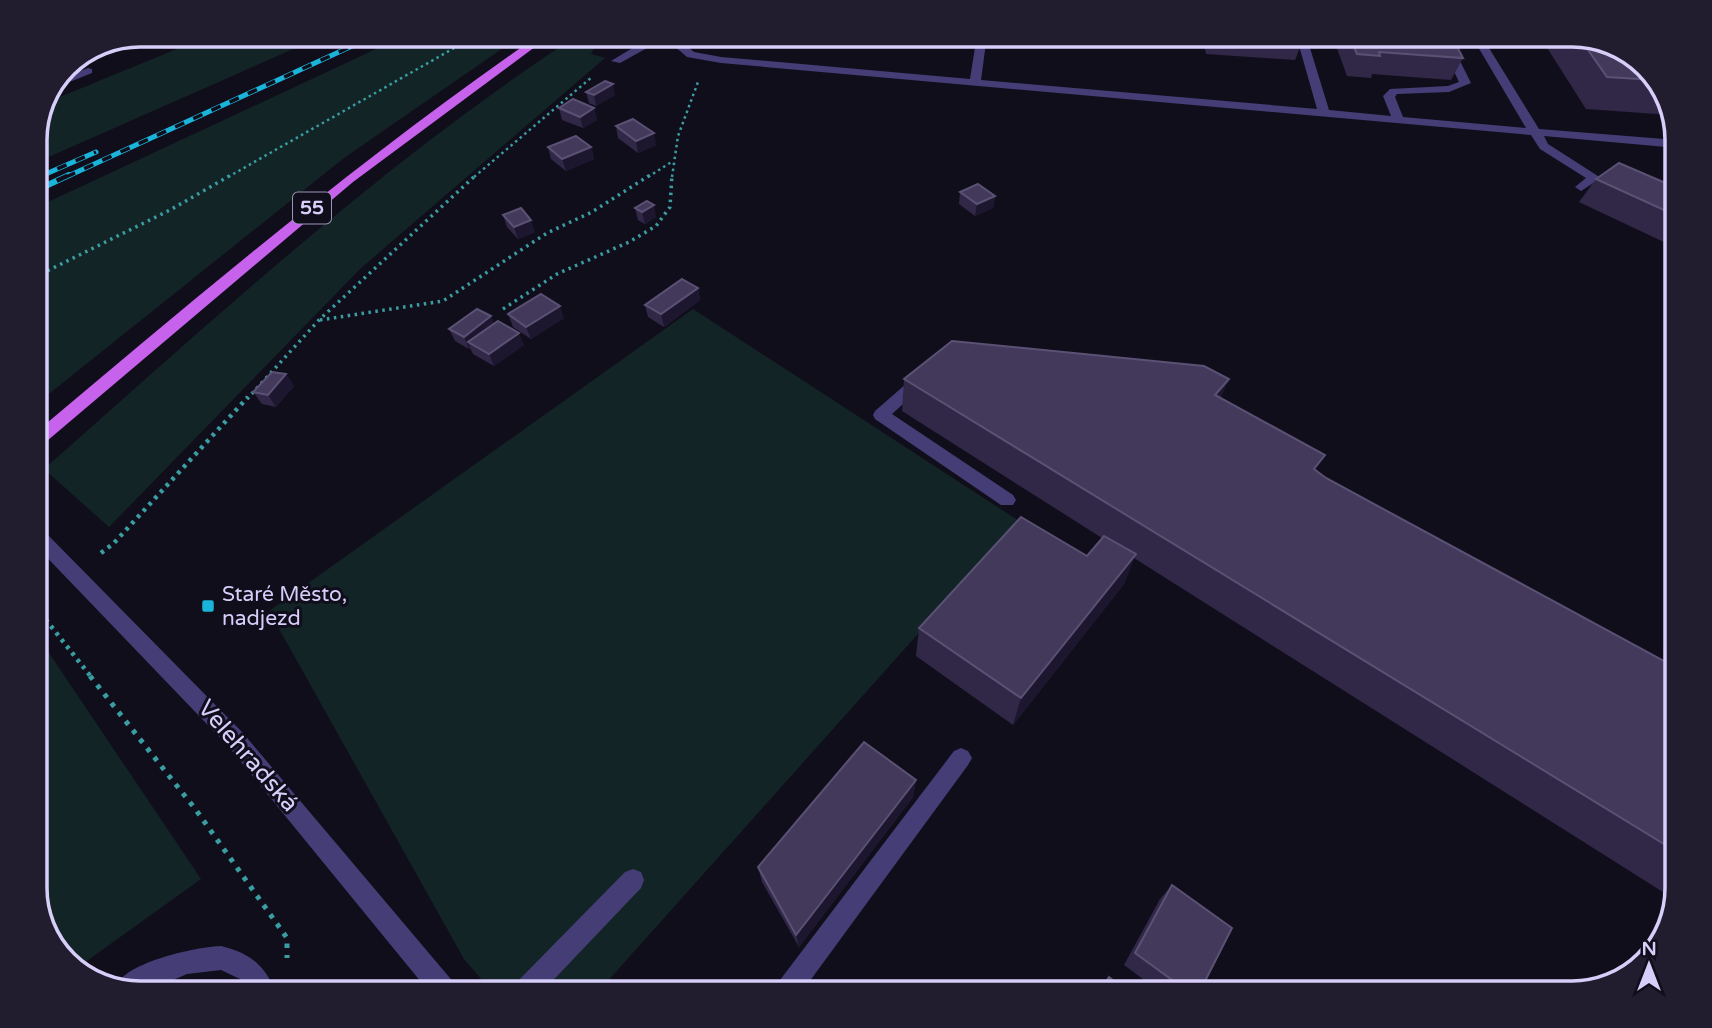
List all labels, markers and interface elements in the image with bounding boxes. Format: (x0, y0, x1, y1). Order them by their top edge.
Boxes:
road number: 55 (293, 192, 331, 224)
place label: Staré Město, nadjezd (222, 582, 347, 631)
marker: Staré Město, nadjezd (200, 598, 216, 614)
street label: Velehradská (192, 694, 304, 818)
north arrow (1614, 930, 1684, 1000)
text: N (1641, 938, 1657, 960)

